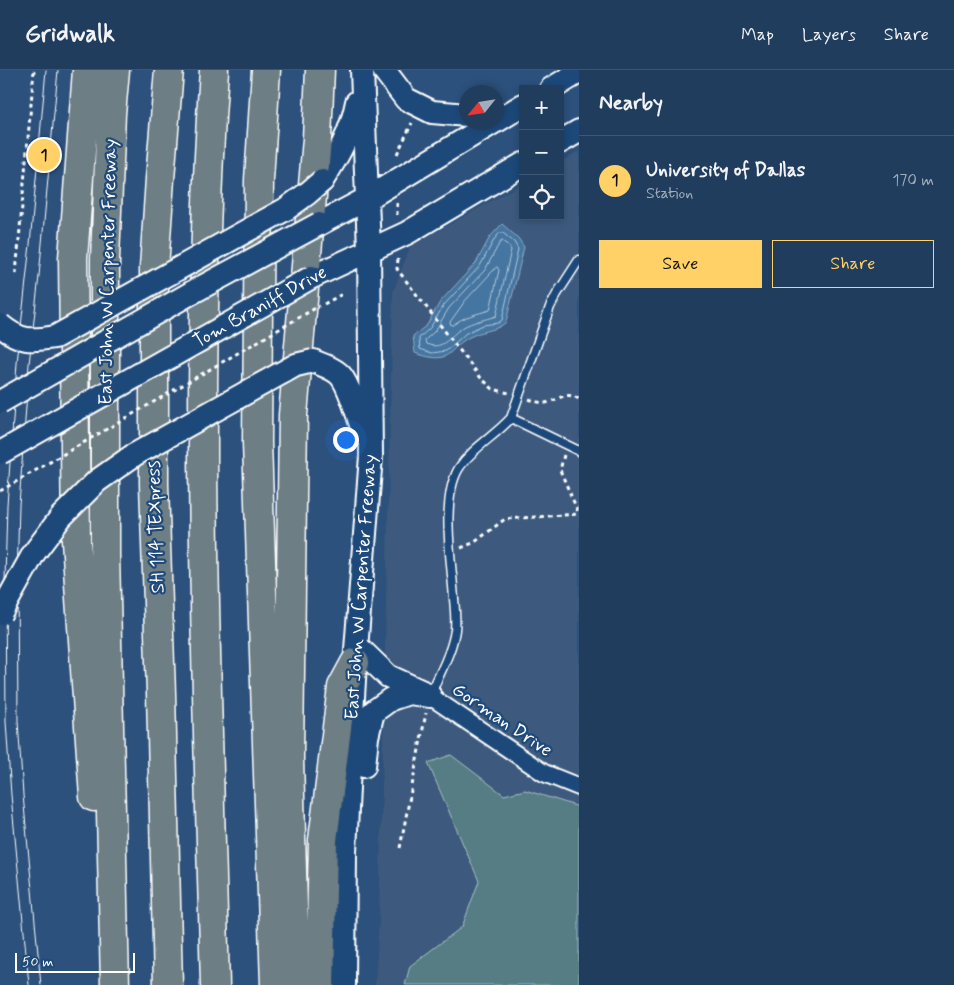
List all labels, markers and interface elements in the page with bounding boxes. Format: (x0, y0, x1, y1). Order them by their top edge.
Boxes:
text: Gridwalk (25, 19, 115, 50)
text: Map (741, 23, 774, 47)
text: Layers (802, 23, 856, 47)
text: Share (884, 23, 929, 47)
north arrow (459, 85, 504, 130)
map controls (519, 85, 564, 220)
button: + (519, 85, 564, 130)
text: Nearby (599, 89, 663, 117)
button: − (519, 130, 564, 175)
pin: 1 (28, 136, 60, 174)
street label: East John W Carpenter Freeway (93, 139, 123, 405)
text: University of Dallas (646, 158, 805, 183)
text: 1 (611, 170, 619, 191)
text: 170 m (892, 170, 934, 191)
button: locate (519, 175, 564, 220)
text: Station (646, 183, 693, 204)
button: Save (599, 240, 762, 288)
button: Share (772, 240, 934, 288)
street label: Tom Braniff Drive (189, 260, 331, 354)
your location (333, 427, 359, 453)
street label: East John W Carpenter Freeway (339, 453, 383, 721)
street label: SH 114 TEXpress (141, 460, 171, 594)
street label: Gorman Drive (447, 677, 557, 763)
scale bar (15, 950, 135, 973)
text: 50 m (22, 953, 53, 971)

